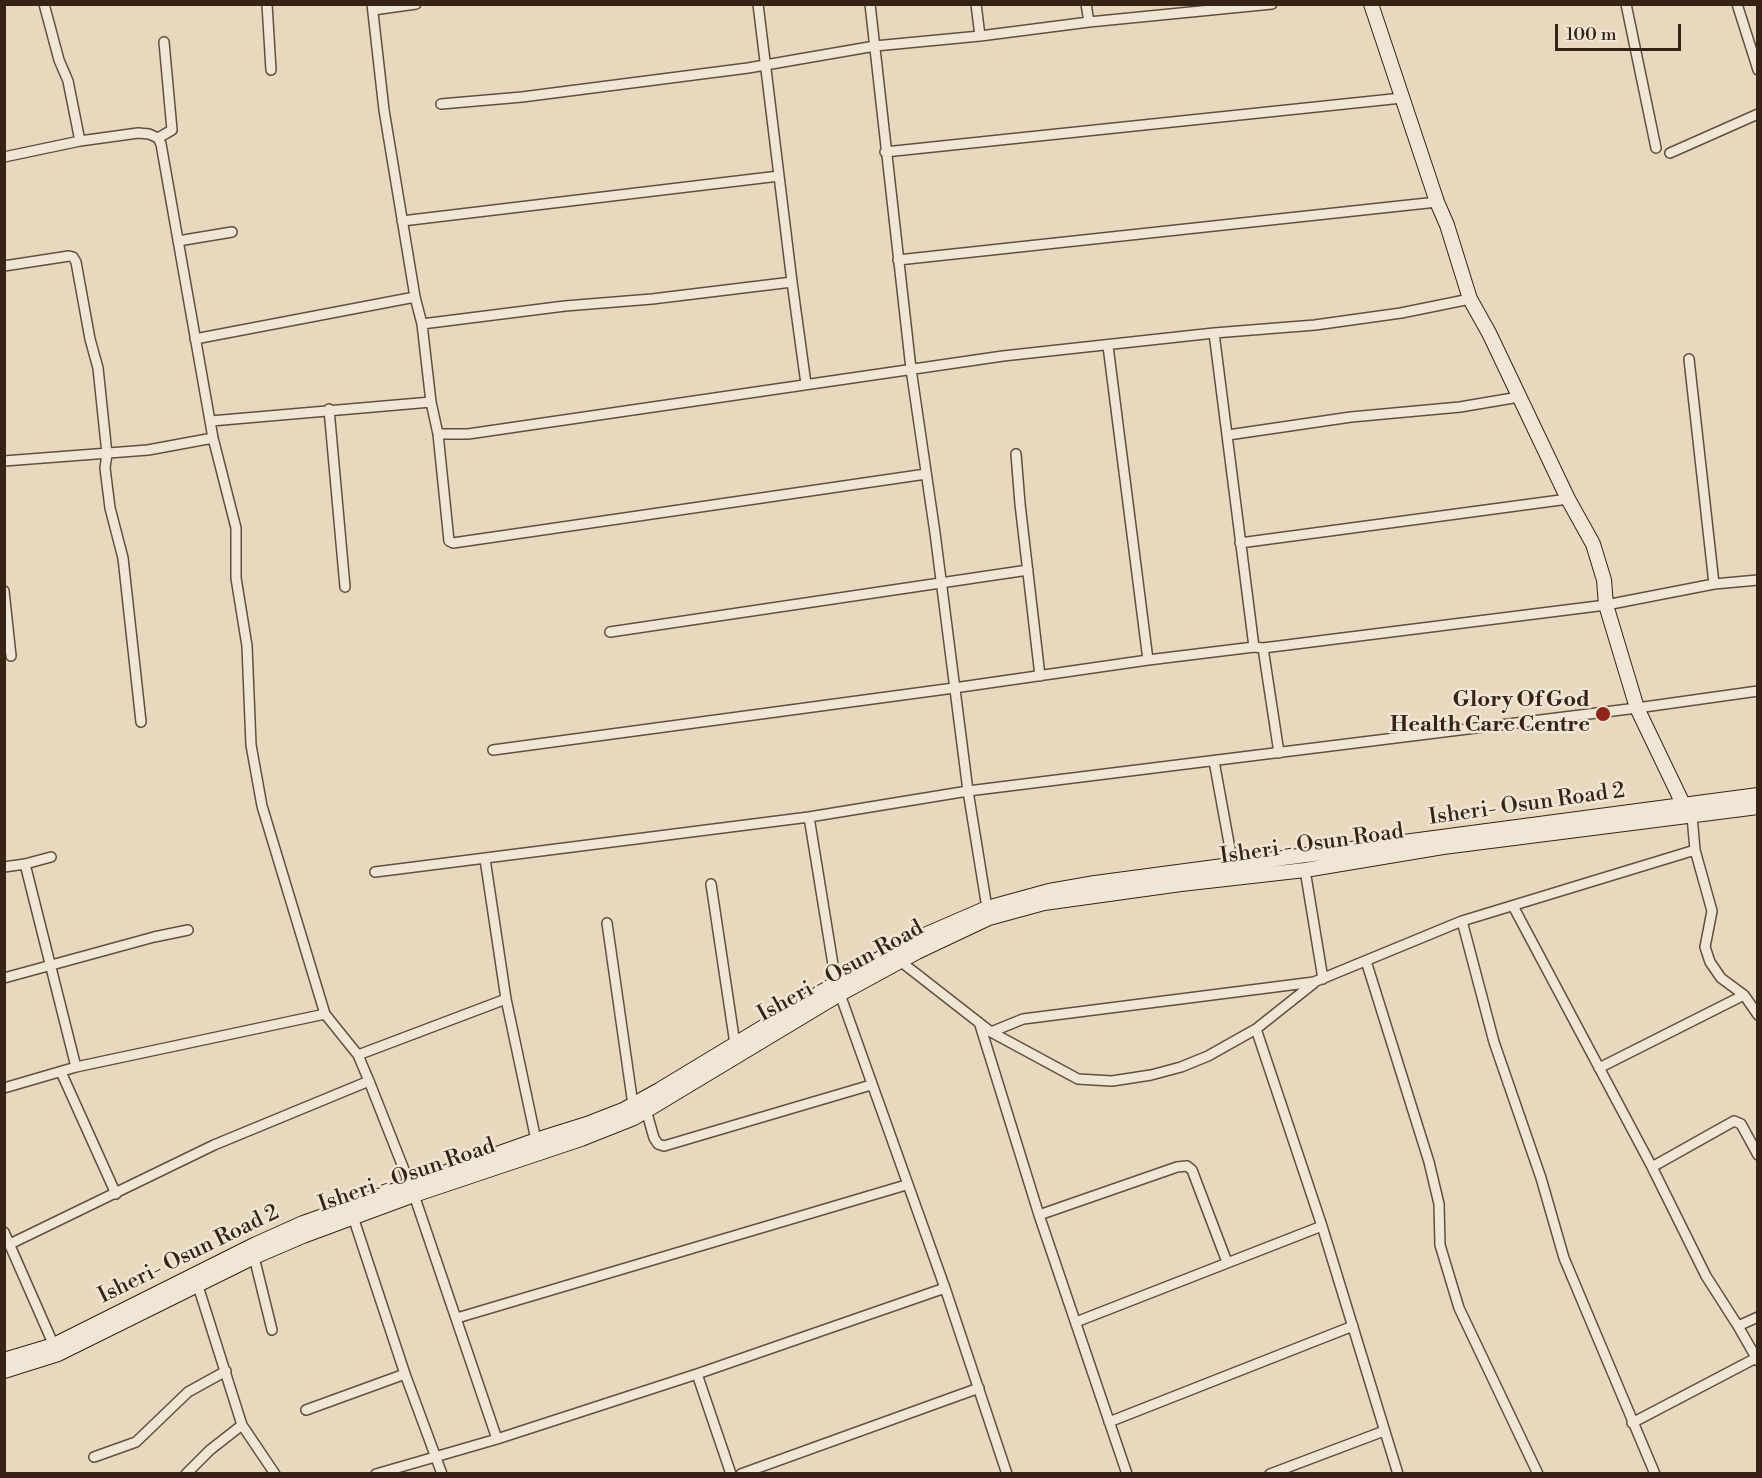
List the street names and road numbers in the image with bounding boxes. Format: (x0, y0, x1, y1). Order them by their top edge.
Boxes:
street label: Isheri- Osun Road 2 (1427, 778, 1627, 832)
street label: Isheri - Osun Road (1218, 819, 1406, 871)
street label: Isheri - Osun Road (754, 916, 928, 1028)
street label: Isheri - Osun Road (315, 1133, 499, 1219)
street label: Isheri- Osun Road 2 (94, 1200, 284, 1310)

